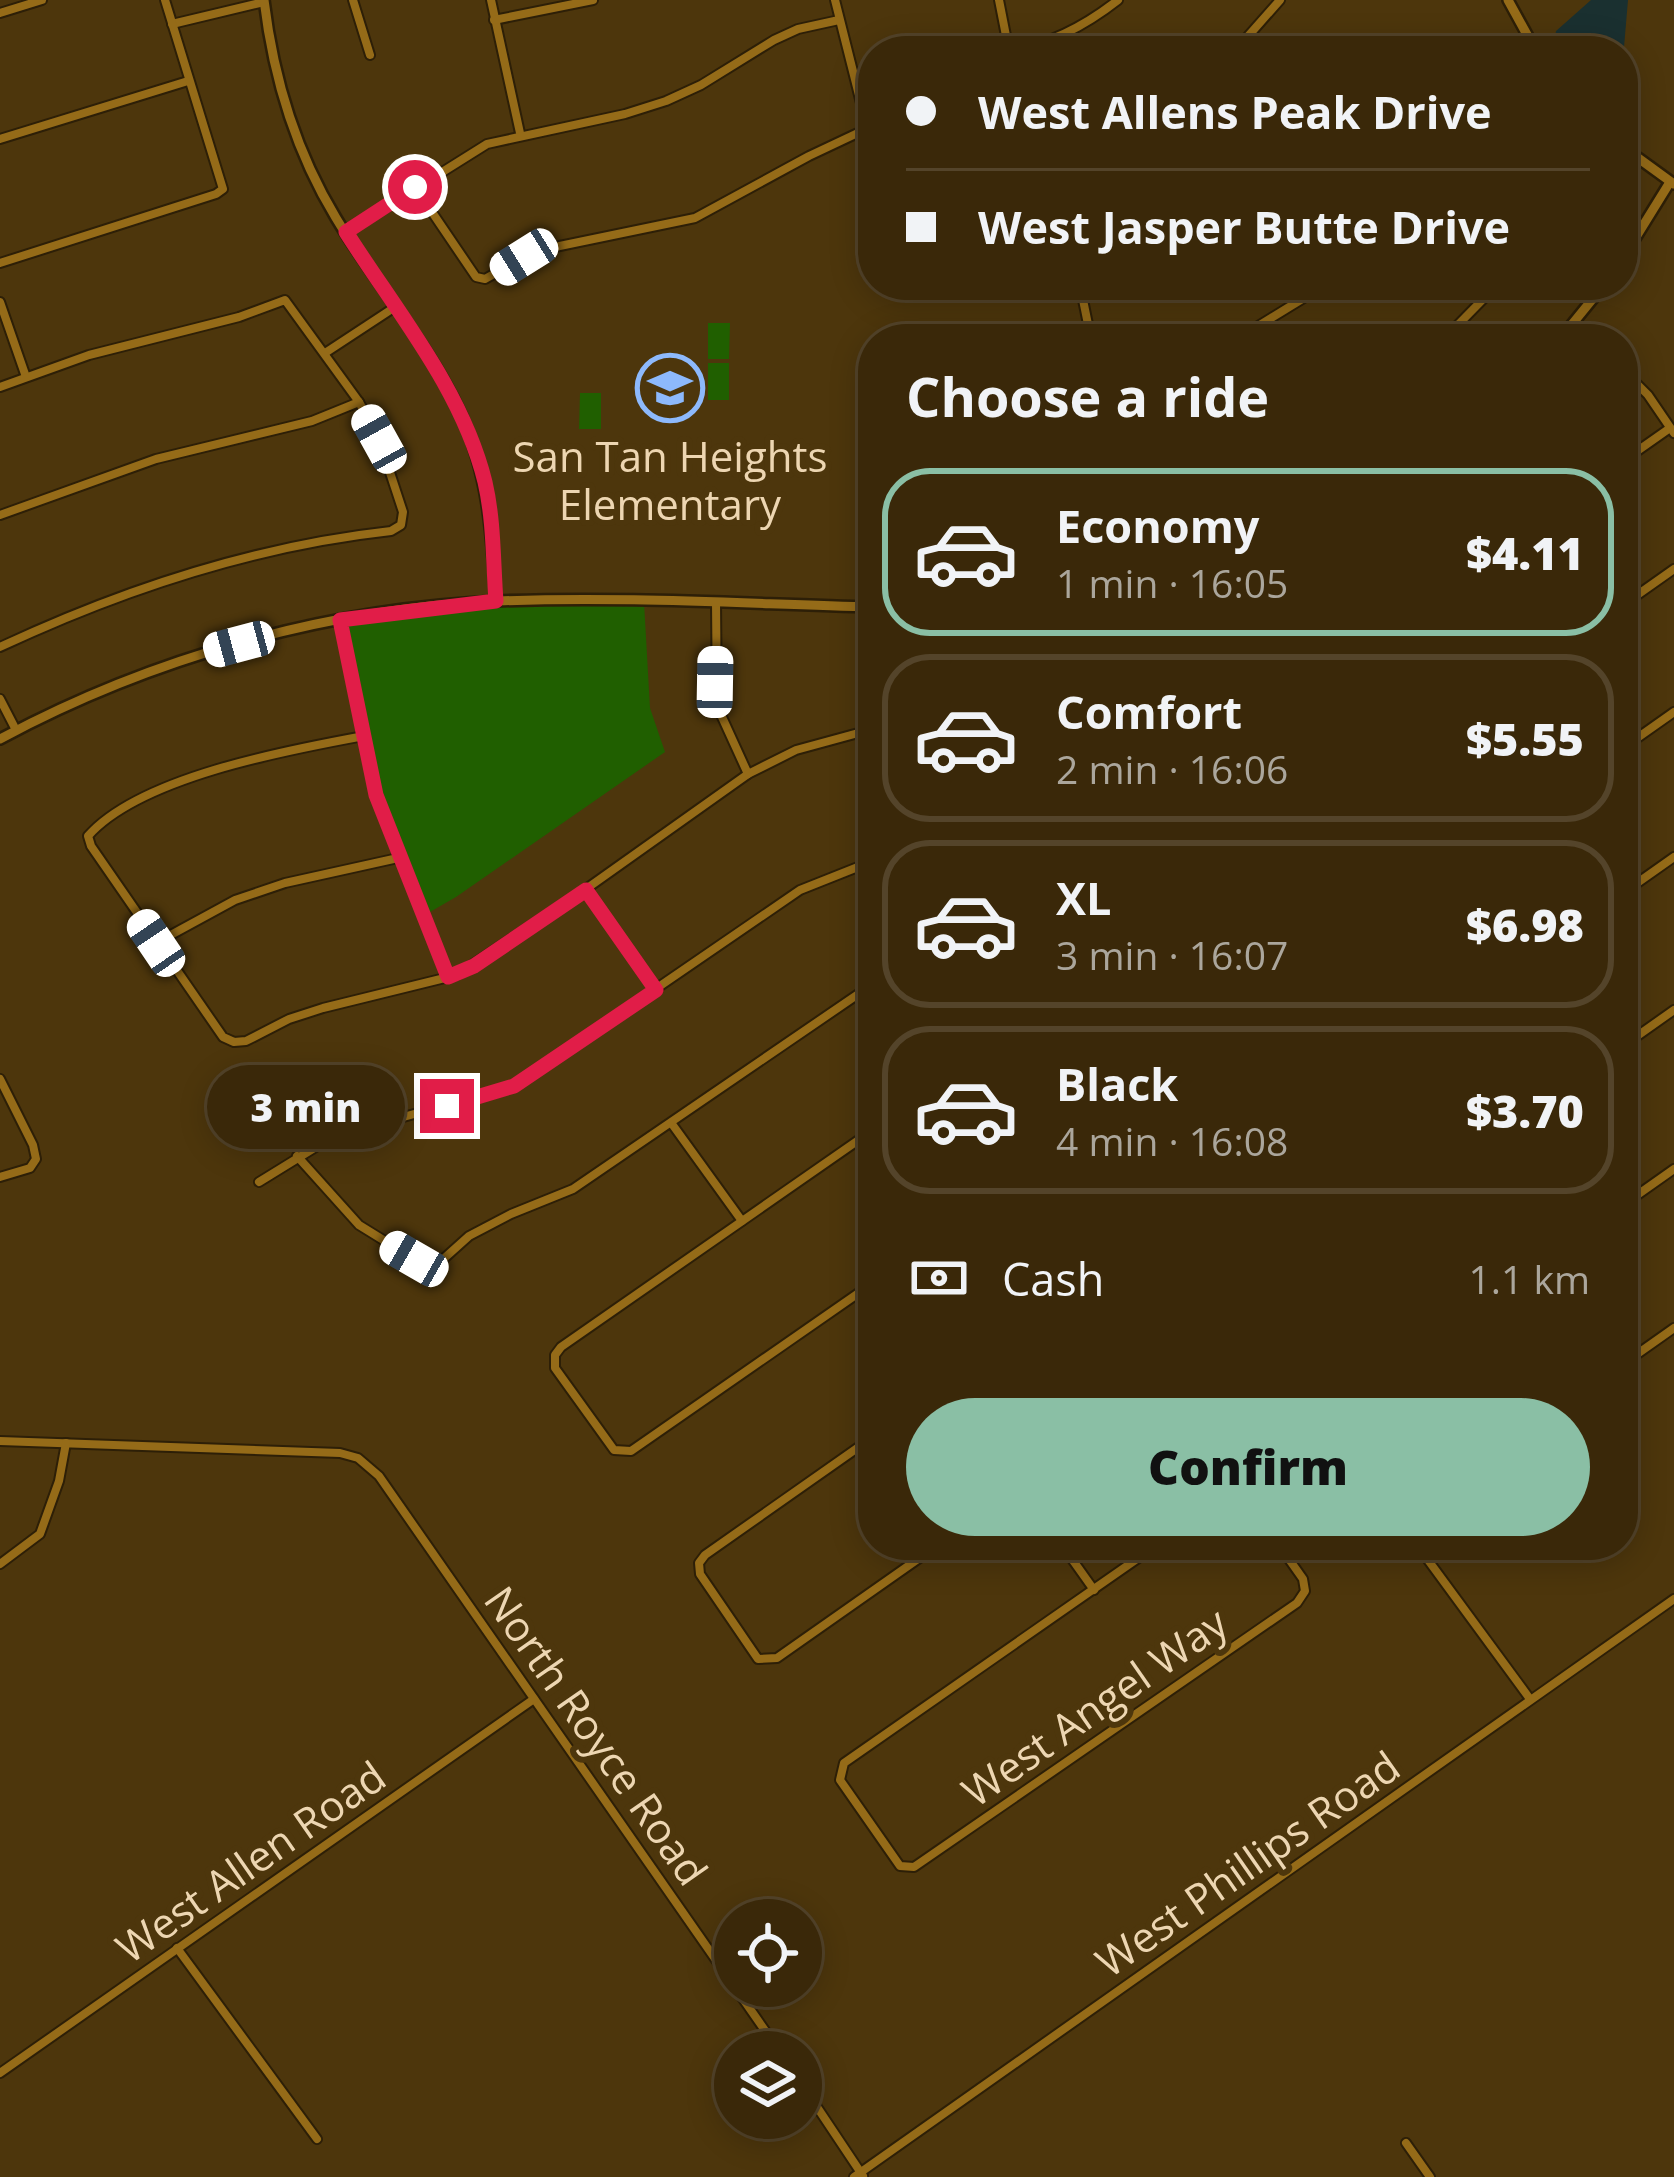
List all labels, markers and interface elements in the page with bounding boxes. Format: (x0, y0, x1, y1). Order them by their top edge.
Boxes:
text: West Allens Peak Drive (978, 81, 1492, 142)
route start (388, 160, 442, 214)
text: West Jasper Butte Drive (978, 196, 1510, 257)
car (484, 223, 564, 291)
school or university icon: San Tan Heights Elementary (635, 353, 705, 423)
text: Choose a ride (906, 359, 1269, 433)
car (346, 399, 412, 479)
place label: San Tan Heights Elementary (513, 427, 827, 532)
text: Economy (1056, 495, 1259, 556)
icon: car (912, 498, 1020, 606)
text: $4.11 (1466, 522, 1584, 583)
text: 1 min · 16:05 (1056, 556, 1288, 609)
car (200, 617, 278, 671)
car (696, 646, 734, 718)
text: Comfort (1056, 681, 1242, 742)
icon: car (912, 684, 1020, 792)
text: $5.55 (1466, 708, 1584, 769)
text: 2 min · 16:06 (1056, 742, 1288, 795)
text: XL (1056, 867, 1111, 928)
icon: car (912, 870, 1020, 978)
text: $6.98 (1466, 894, 1584, 955)
car (121, 903, 191, 983)
text: 3 min · 16:07 (1056, 928, 1288, 981)
text: Black (1056, 1053, 1178, 1114)
icon: car (912, 1056, 1020, 1164)
callout: 3 min (207, 1064, 405, 1148)
route end (420, 1079, 474, 1133)
text: 3 min (251, 1080, 361, 1133)
text: $3.70 (1466, 1080, 1584, 1141)
text: 4 min · 16:08 (1056, 1114, 1288, 1167)
car (374, 1225, 454, 1293)
icon: cash (906, 1245, 972, 1311)
text: Cash (1002, 1248, 1104, 1309)
text: 1.1 km (1468, 1252, 1590, 1305)
button: Confirm (906, 1398, 1590, 1536)
street label: North Royce Road (472, 1574, 722, 1896)
street label: West Angel Way (950, 1593, 1239, 1819)
street label: West Phillips Road (1084, 1737, 1410, 1989)
street label: West Allen Road (104, 1747, 396, 1975)
map controls (714, 1899, 822, 2139)
button: locate (714, 1899, 822, 2007)
button: layers (714, 2031, 822, 2139)

